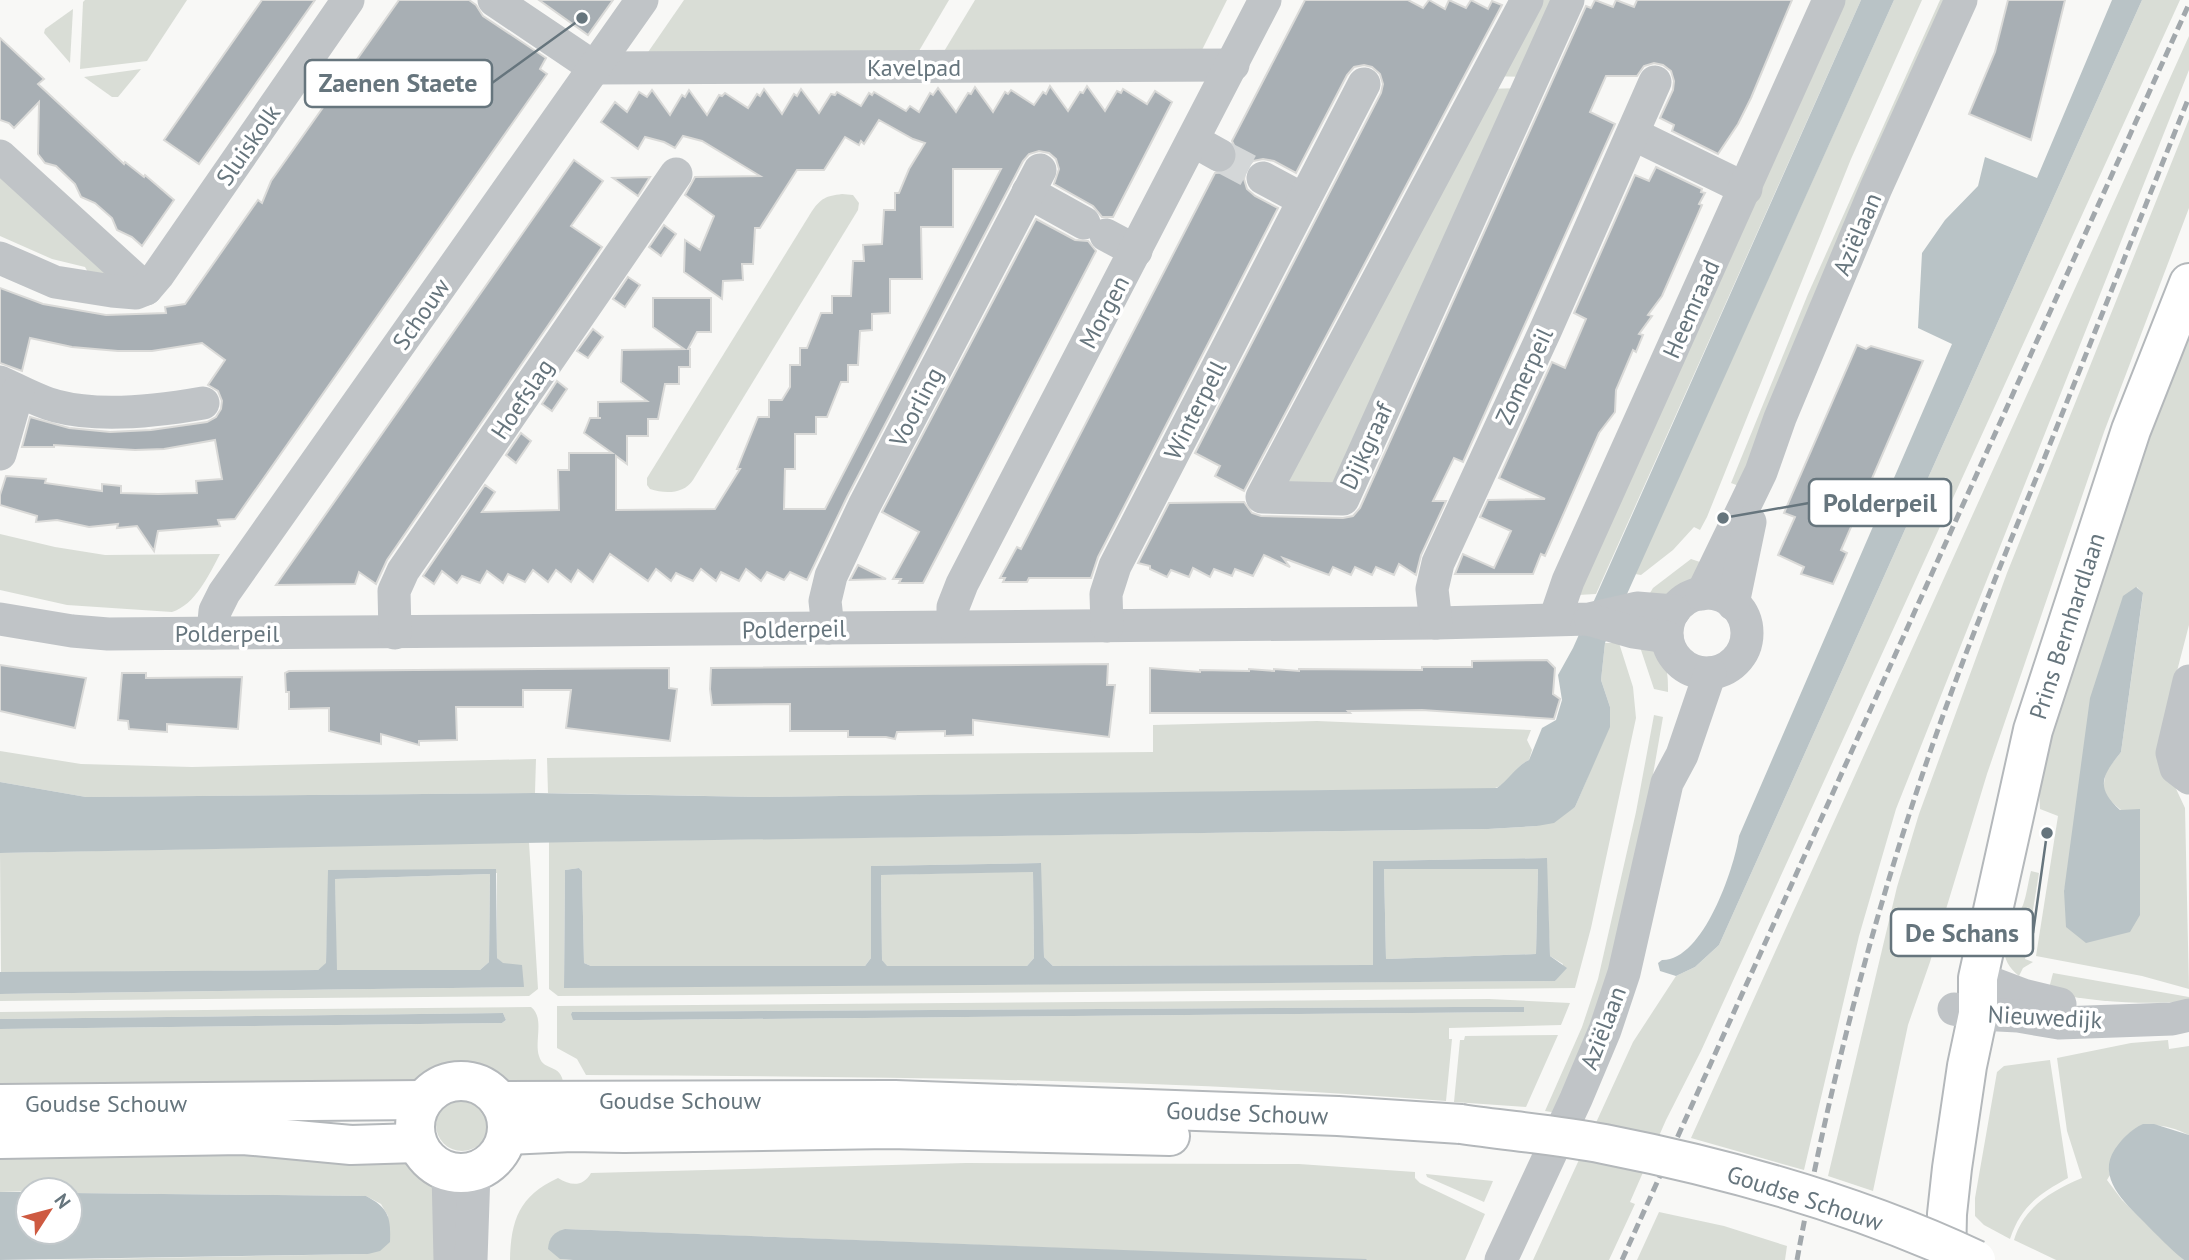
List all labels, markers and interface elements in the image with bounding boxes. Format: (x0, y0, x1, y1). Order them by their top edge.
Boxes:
street label: Kavelpad (867, 52, 961, 83)
callout: Zaenen Staete (305, 60, 492, 107)
text: Zaenen Staete (318, 66, 478, 99)
street label: Sluiskolk (209, 98, 287, 191)
street label: Aziëlaan (1826, 188, 1888, 280)
street label: Heemraad (1656, 255, 1726, 363)
street label: Morgen (1072, 270, 1136, 354)
street label: Schouw (385, 272, 457, 356)
street label: Zomerpeil (1488, 323, 1560, 429)
street label: Hoefslag (484, 353, 560, 445)
street label: Winterpell (1157, 355, 1233, 465)
street label: Voorling (882, 362, 950, 453)
street label: Dijkgraaf (1332, 396, 1400, 494)
callout: Polderpeil (1809, 479, 1951, 526)
text: Polderpeil (1823, 486, 1937, 519)
street label: Prins Bernhardlaan (2022, 529, 2112, 723)
street label: Polderpeil (742, 613, 846, 645)
street label: Polderpeil (175, 618, 279, 649)
callout: De Schans (1891, 909, 2033, 956)
text: De Schans (1905, 916, 2019, 949)
street label: Aziëlaan (1573, 982, 1633, 1074)
street label: Nieuwedijk (1987, 999, 2103, 1036)
street label: Goudse Schouw (599, 1085, 761, 1116)
street label: Goudse Schouw (25, 1088, 187, 1119)
street label: Goudse Schouw (1165, 1095, 1329, 1131)
street label: Goudse Schouw (1723, 1158, 1887, 1238)
north arrow (14, 1176, 84, 1246)
text: N (49, 1189, 76, 1213)

